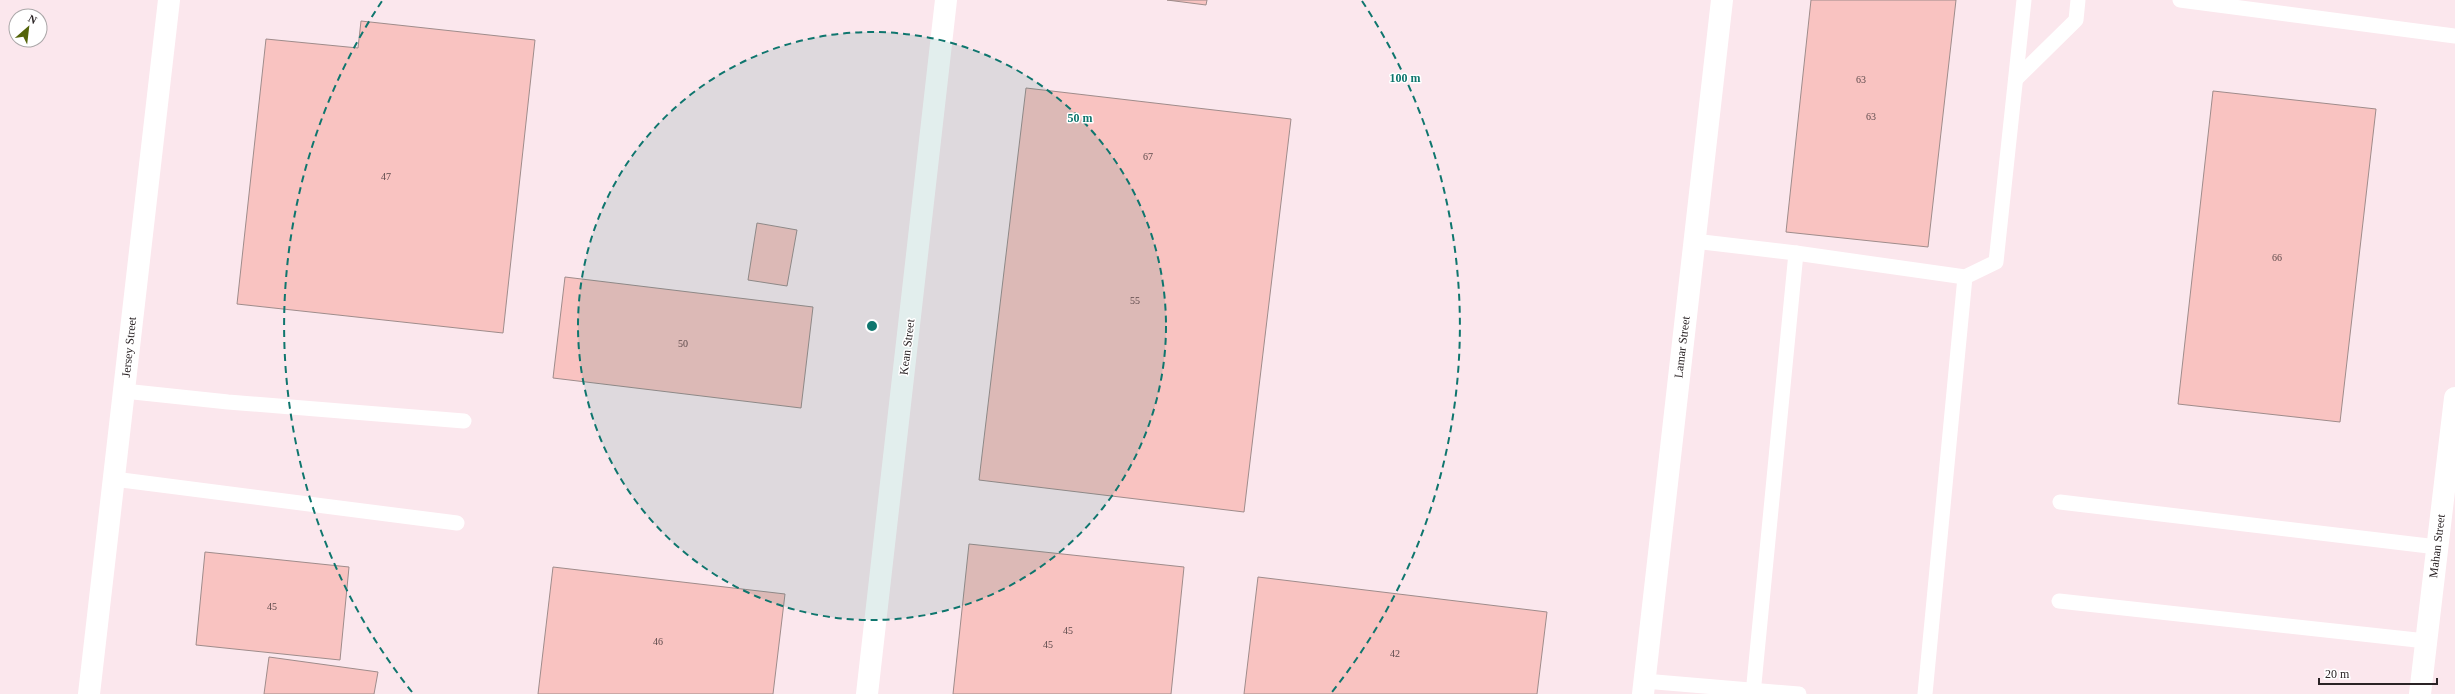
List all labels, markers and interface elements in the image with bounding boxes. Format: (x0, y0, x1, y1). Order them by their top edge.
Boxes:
north arrow (8, 8, 48, 48)
text: N (26, 12, 39, 26)
text: 100 m (1390, 71, 1421, 85)
house number: 63 (1856, 74, 1866, 85)
text: 50 m (1068, 111, 1093, 125)
house number: 63 (1866, 111, 1876, 122)
house number: 67 (1143, 151, 1153, 162)
house number: 47 (381, 171, 391, 182)
house number: 66 (2272, 252, 2282, 263)
house number: 55 (1130, 295, 1140, 306)
street label: Jersey Street (119, 315, 139, 378)
street label: Lamar Street (1671, 315, 1693, 379)
street label: Kean Street (897, 318, 917, 376)
centre of rings (865, 319, 879, 333)
house number: 50 (678, 338, 688, 349)
street label: Mahan Street (2426, 513, 2448, 579)
house number: 45 (267, 601, 277, 612)
house number: 45 (1063, 625, 1073, 636)
house number: 46 (653, 636, 663, 647)
house number: 45 (1043, 639, 1053, 650)
house number: 42 (1390, 648, 1400, 659)
scale bar (2319, 660, 2437, 686)
text: 20 m (2325, 667, 2350, 681)

